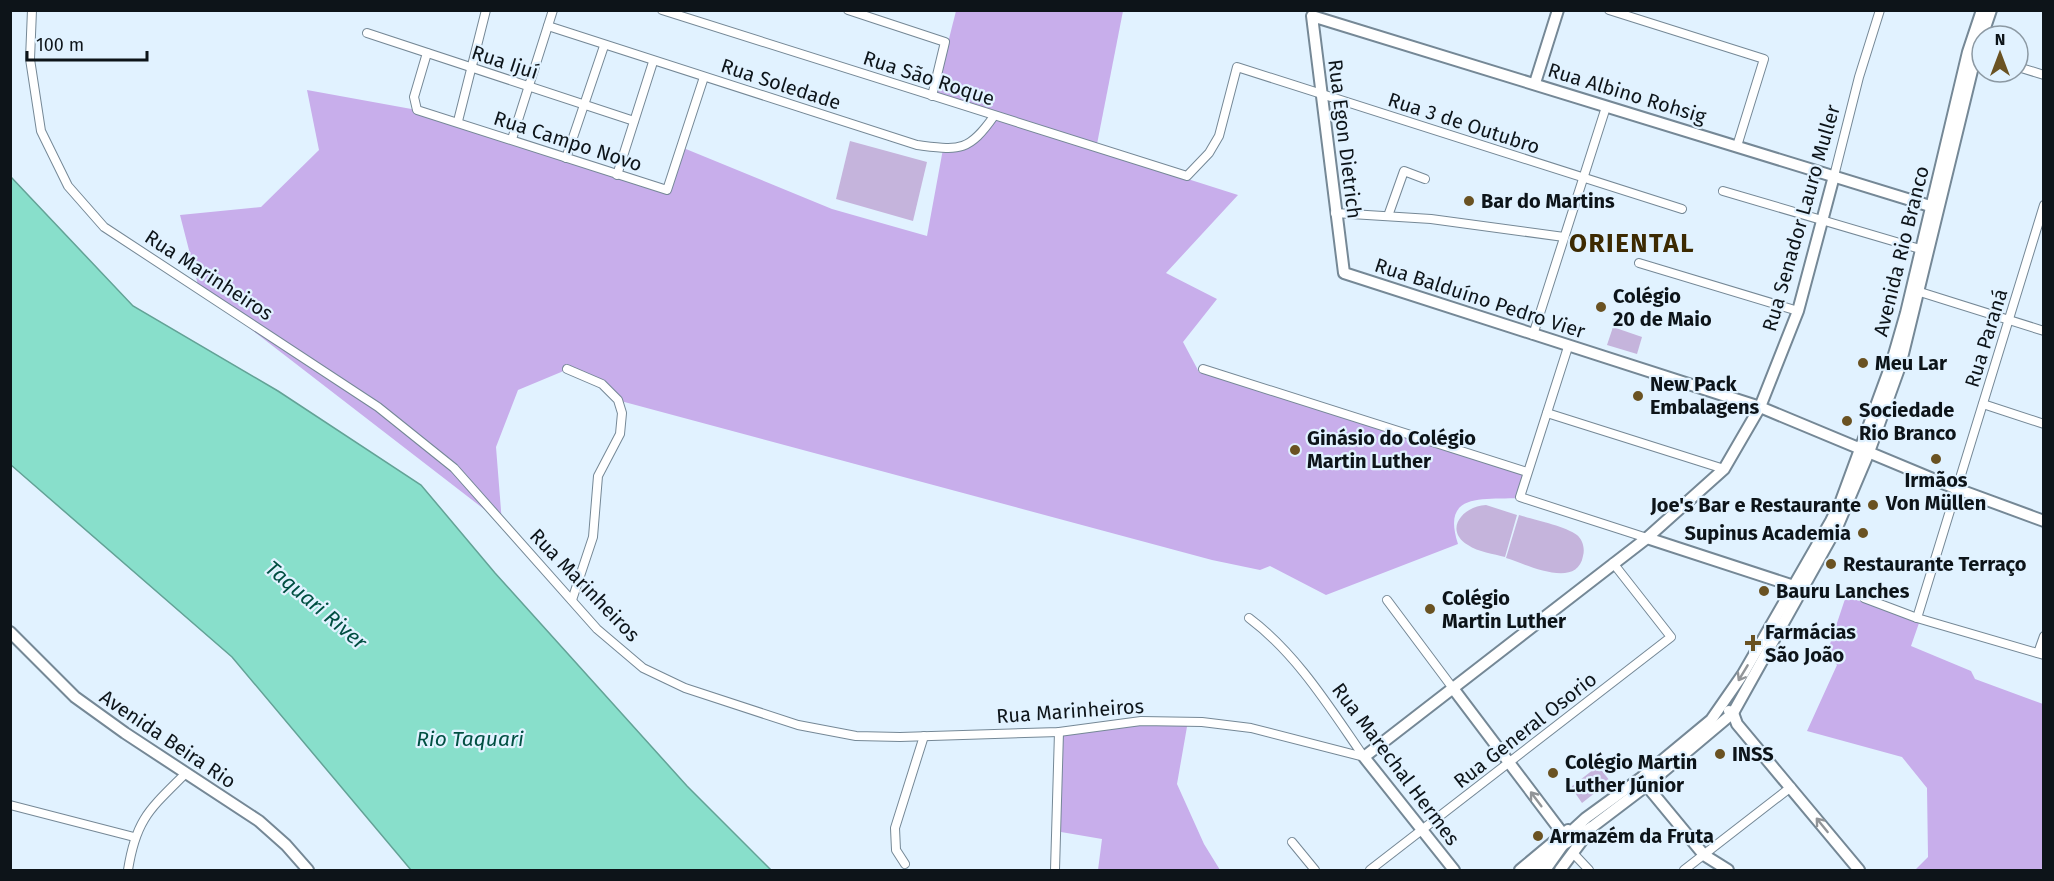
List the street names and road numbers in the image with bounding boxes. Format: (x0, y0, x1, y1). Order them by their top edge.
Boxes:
street label: Rua Ijuí (469, 40, 542, 84)
street label: Rua São Roque (860, 45, 998, 111)
street label: Rua Soledade (718, 53, 844, 115)
street label: Rua Egon Dietrich (1323, 58, 1367, 220)
street label: Rua Albino Rohsig (1545, 58, 1710, 129)
street label: Rua 3 de Outubro (1385, 87, 1543, 159)
street label: Rua Senador Lauro Muller (1757, 102, 1845, 334)
street label: Rua Campo Novo (491, 106, 645, 176)
street label: Avenida Rio Branco (1868, 163, 1934, 339)
street label: Rua Marinheiros (140, 225, 278, 325)
street label: Rua Balduíno Pedro Vier (1372, 253, 1589, 343)
street label: Rua Paraná (1960, 286, 2012, 390)
street label: Rua Marinheiros (525, 523, 645, 647)
street label: Rua General Osorio (1449, 667, 1601, 793)
street label: Rua Marechal Hermes (1327, 678, 1465, 850)
street label: Avenida Beira Rio (95, 685, 241, 793)
street label: Rua Marinheiros (995, 694, 1145, 728)

